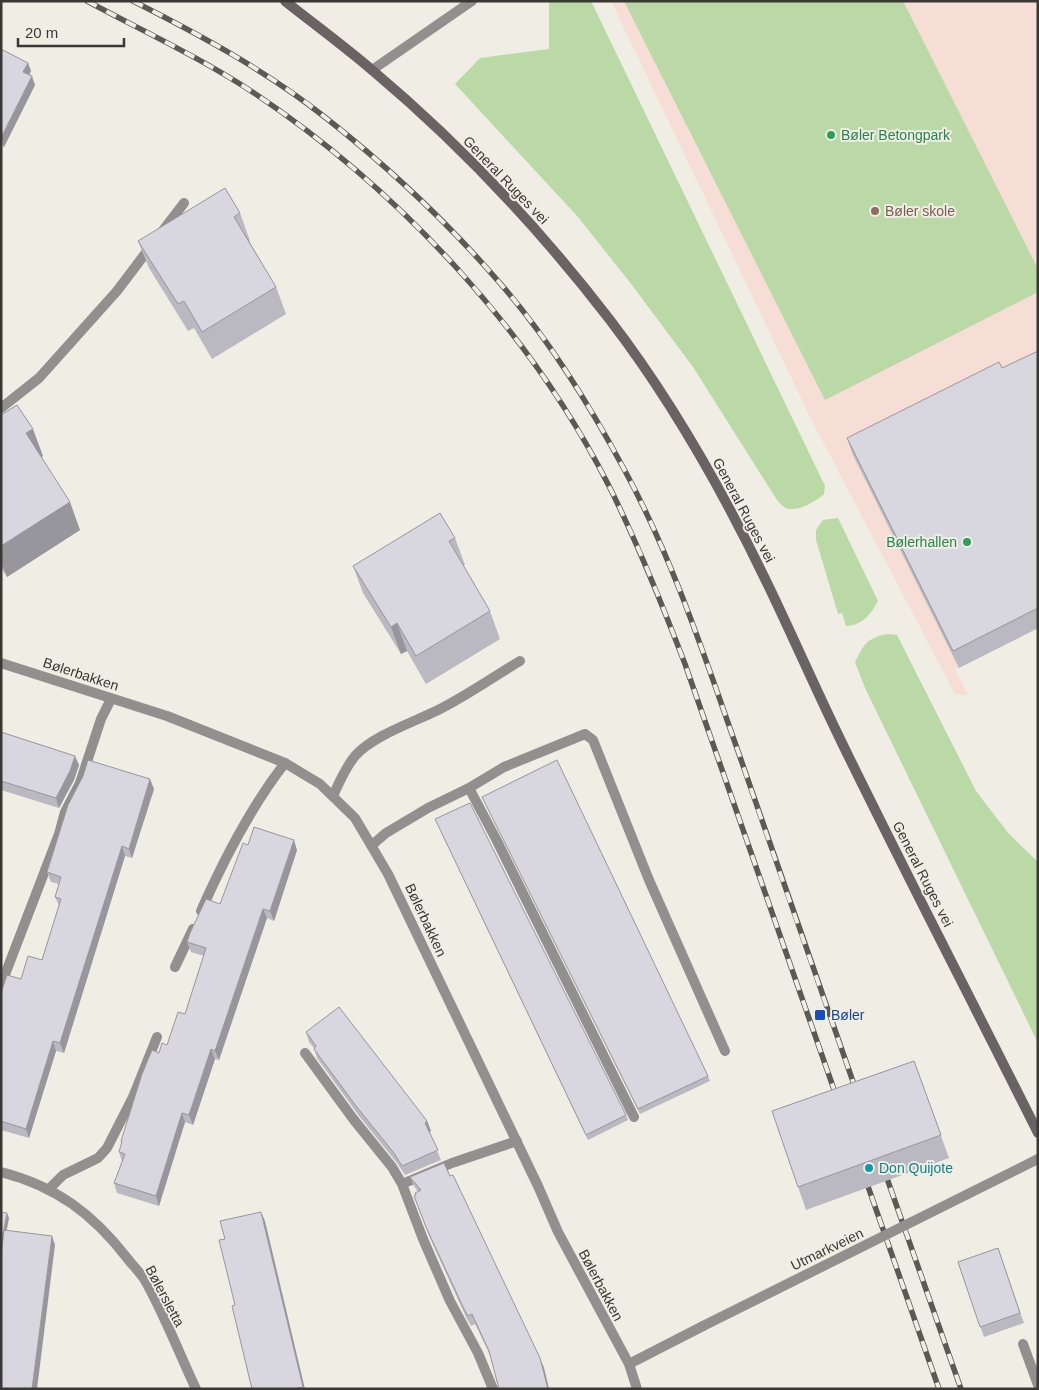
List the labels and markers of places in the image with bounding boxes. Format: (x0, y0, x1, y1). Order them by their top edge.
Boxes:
place label: Bøler Betongpark (841, 127, 951, 143)
marker: Bøler Betongpark (825, 129, 837, 141)
place label: Bøler skole (885, 203, 955, 219)
marker: Bøler skole (869, 205, 881, 217)
place label: Bølerhallen (886, 534, 957, 550)
marker: Bølerhallen (961, 536, 973, 548)
place label: Bøler (831, 1007, 865, 1023)
marker: Bøler (813, 1008, 827, 1022)
place label: Don Quijote (879, 1160, 953, 1176)
marker: Don Quijote (863, 1162, 875, 1174)

